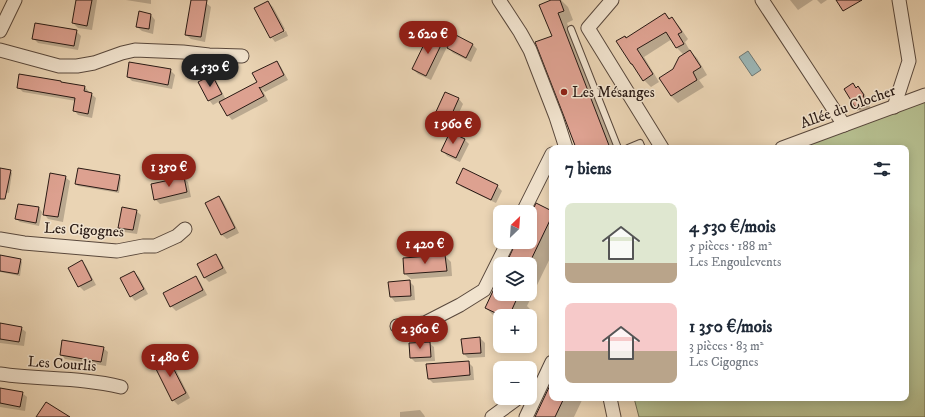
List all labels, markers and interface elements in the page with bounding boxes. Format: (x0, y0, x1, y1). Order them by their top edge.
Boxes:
pin: 2 620 € (391, 21, 465, 55)
text: 2 620 € (408, 26, 448, 42)
pin: 4 530 € (173, 54, 247, 88)
text: 4 530 € (191, 59, 229, 75)
street label: Allée du Clocher (798, 81, 899, 133)
place label: Les Mésanges (572, 83, 655, 102)
marker: Les Mésanges (559, 87, 569, 97)
pin: 1 960 € (416, 111, 490, 145)
text: 1 960 € (434, 116, 472, 132)
pin: 1 350 € (132, 154, 206, 188)
text: 7 biens (565, 158, 612, 180)
icon: filters (871, 158, 893, 180)
text: 1 350 € (151, 159, 187, 175)
north arrow (493, 205, 537, 249)
map controls (493, 205, 537, 405)
text: 4 530 €/mois (689, 216, 776, 238)
street label: Les Cigognes (44, 218, 124, 242)
icon: home (597, 219, 645, 267)
pin: 1 420 € (388, 231, 462, 265)
text: 1 420 € (406, 236, 444, 252)
text: 5 pièces · 188 m² (689, 238, 772, 254)
text: Les Engoulevents (689, 254, 781, 270)
button: layers (493, 257, 537, 301)
button: + (493, 309, 537, 353)
pin: 2 360 € (383, 316, 457, 350)
text: 1 350 €/mois (689, 316, 772, 338)
icon: home (597, 319, 645, 367)
text: 2 360 € (401, 321, 439, 337)
text: 3 pièces · 83 m² (689, 338, 764, 354)
pin: 1 480 € (133, 344, 207, 378)
text: 1 480 € (151, 349, 189, 365)
street label: Les Courlis (27, 352, 97, 376)
text: Les Cigognes (689, 354, 758, 370)
button: − (493, 361, 537, 405)

